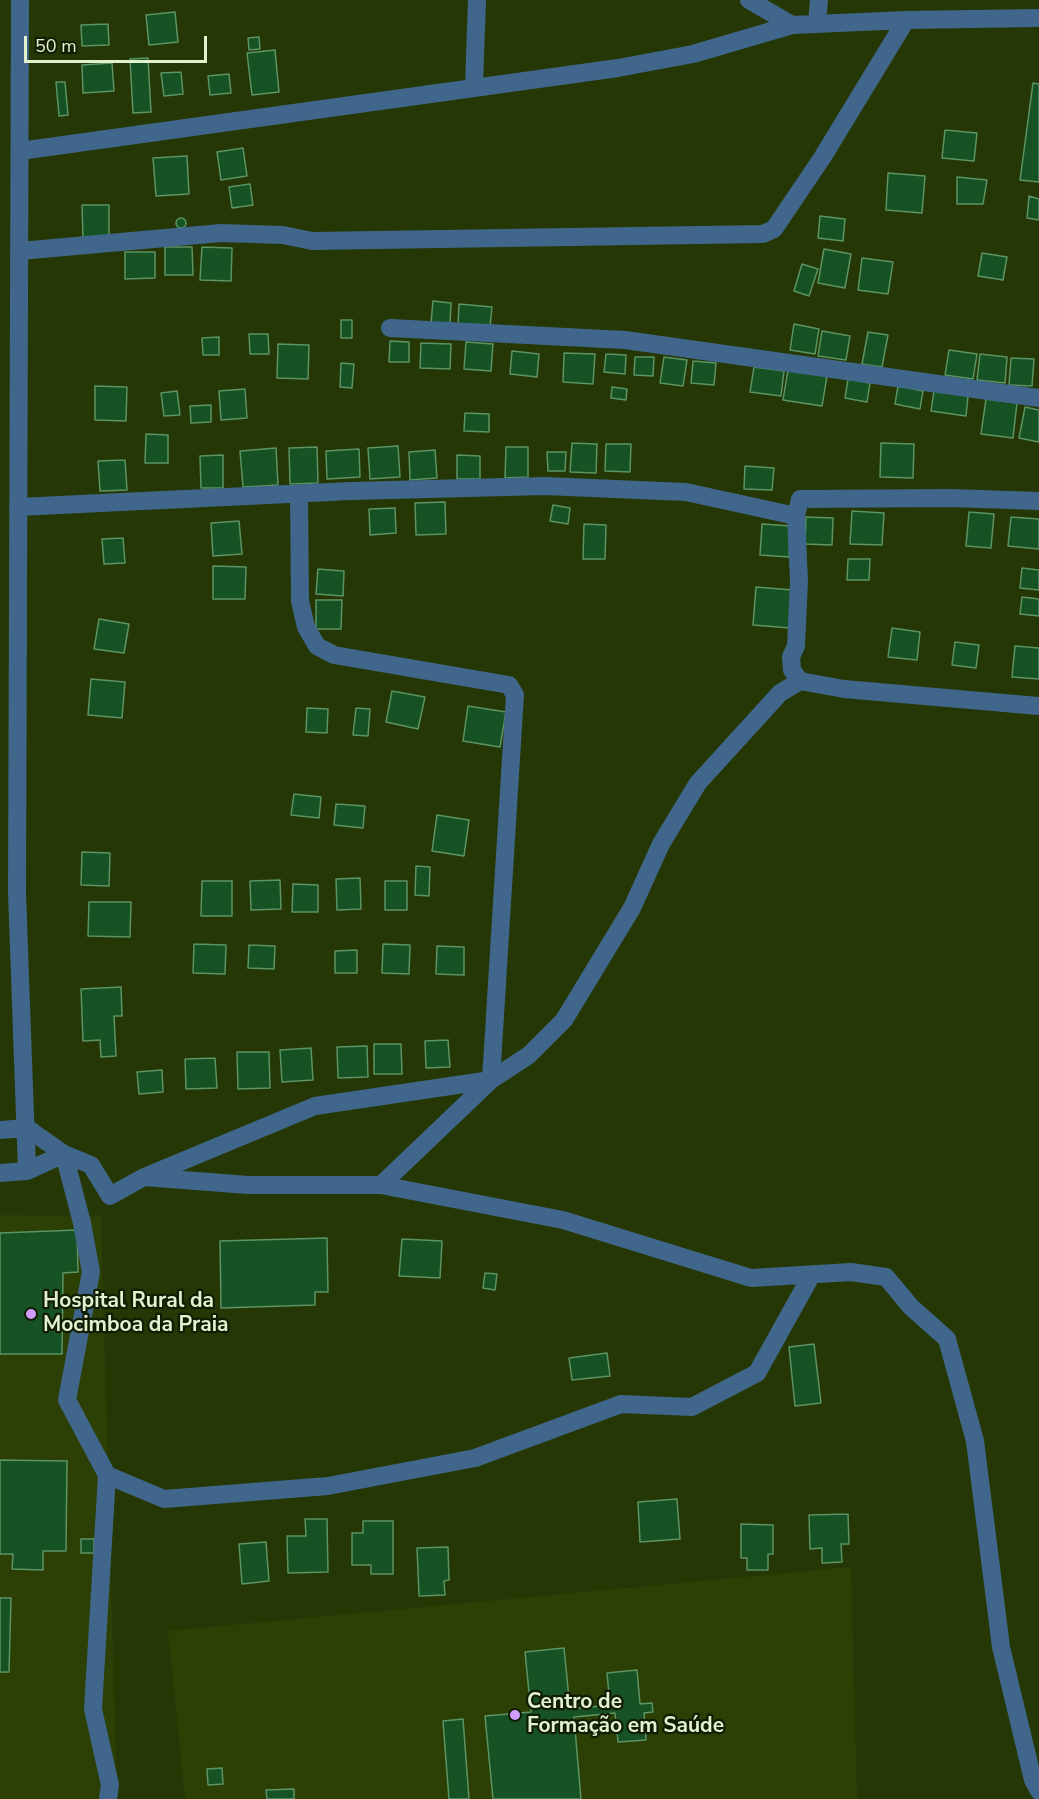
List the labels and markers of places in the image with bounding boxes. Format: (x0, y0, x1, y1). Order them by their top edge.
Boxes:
place label: Hospital Rural da Mocimboa da Praia (43, 1289, 229, 1339)
marker: Hospital Rural da Mocimboa da Praia (24, 1307, 38, 1321)
place label: Centro de Formação em Saúde (527, 1690, 724, 1740)
marker: Centro de Formação em Saúde (508, 1708, 522, 1722)

